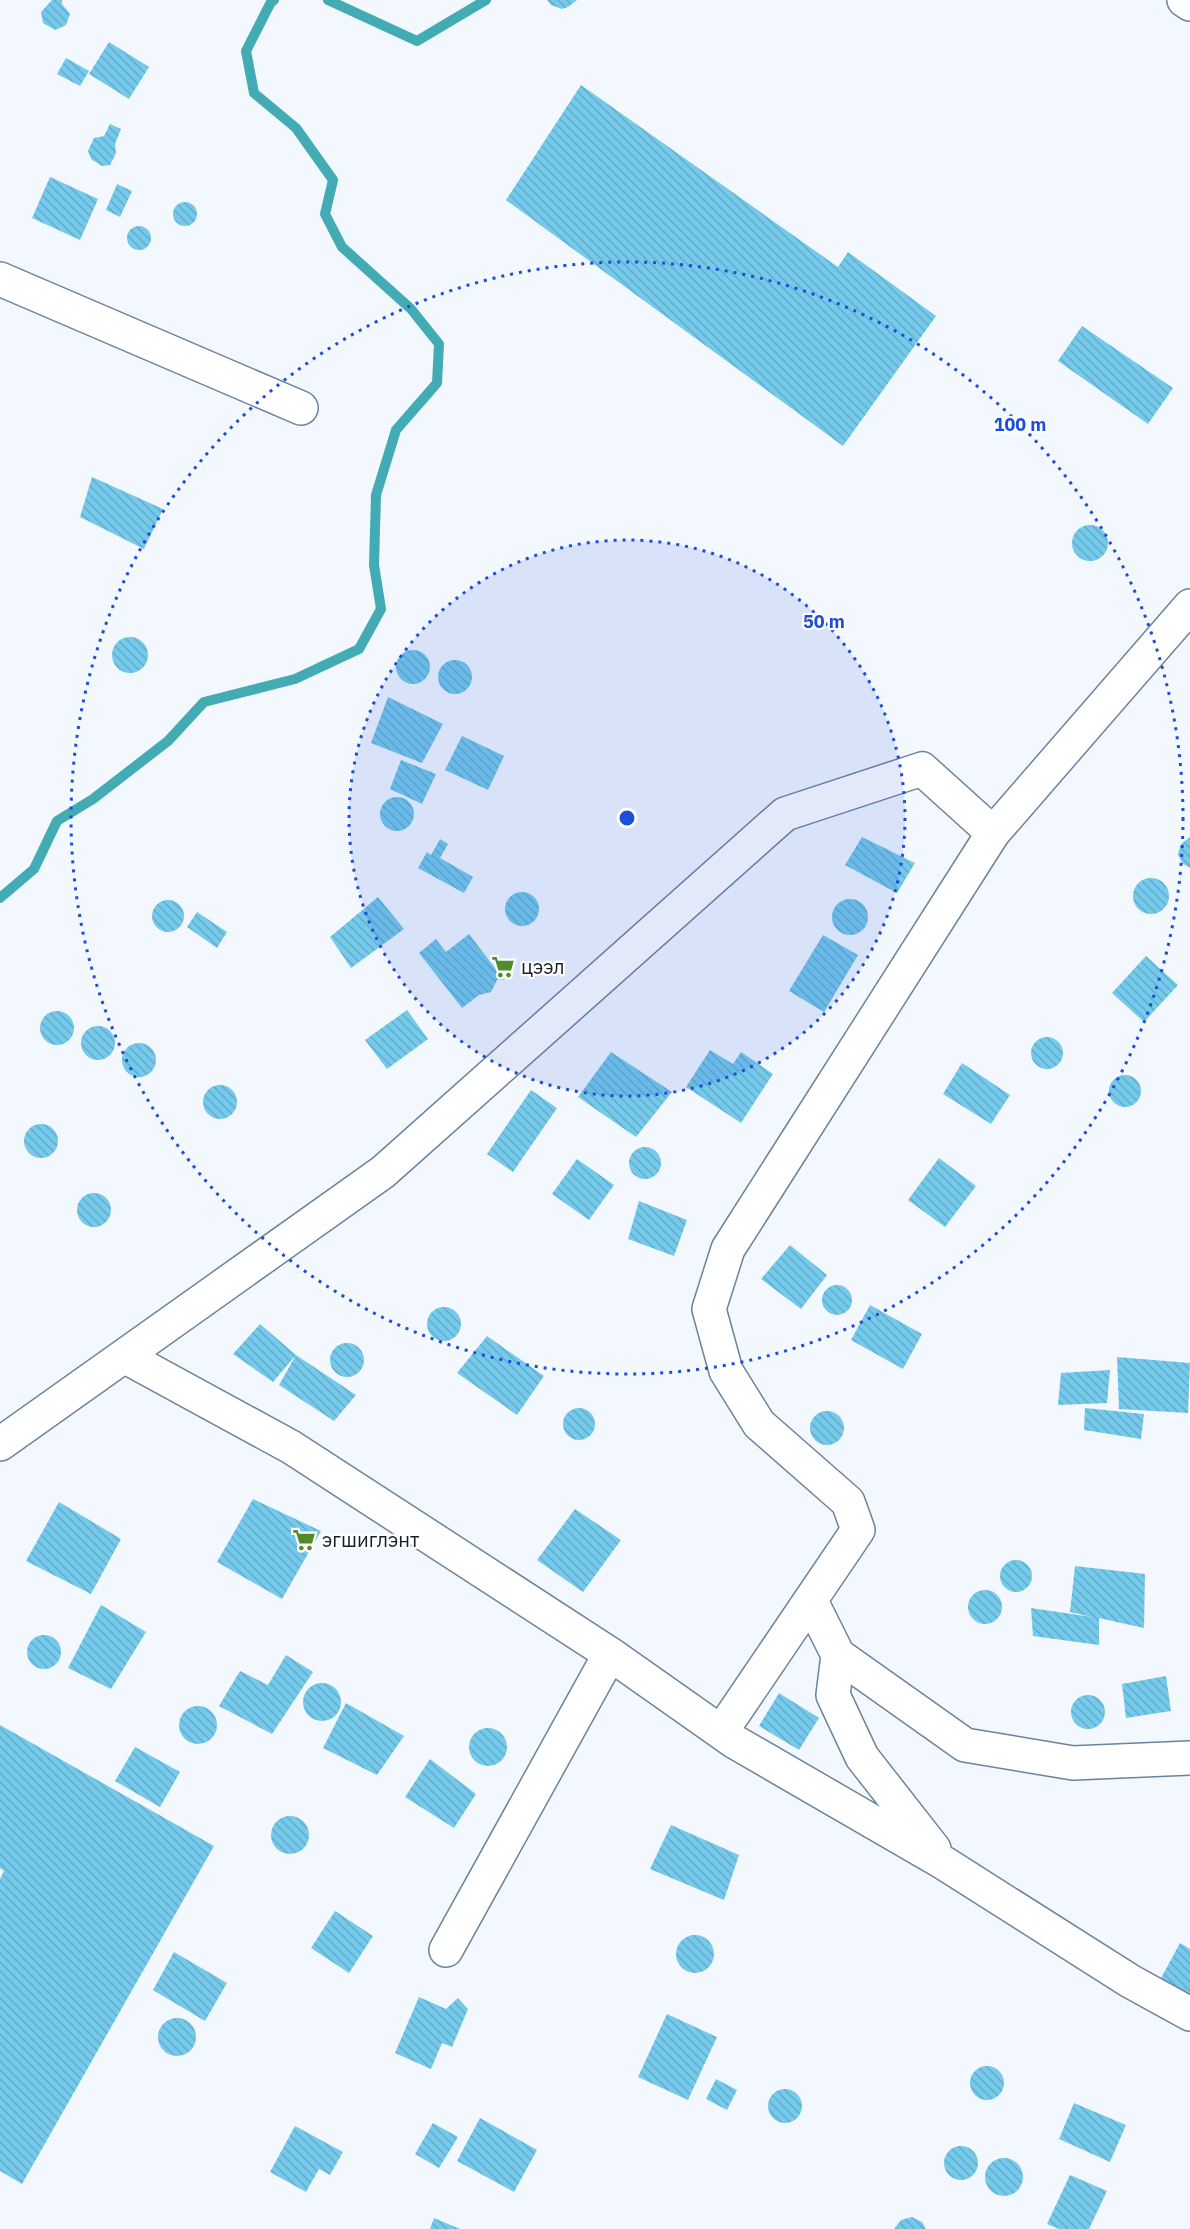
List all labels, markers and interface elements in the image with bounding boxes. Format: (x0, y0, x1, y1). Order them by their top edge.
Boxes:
text: 100 m (994, 413, 1046, 436)
text: 50 m (803, 610, 845, 633)
centre of rings (617, 808, 637, 828)
place label: цээл (521, 953, 565, 980)
supermarket icon: цээл (490, 954, 516, 980)
place label: эгшиглэнт (322, 1526, 420, 1553)
supermarket icon: эгшиглэнт (291, 1527, 317, 1553)

